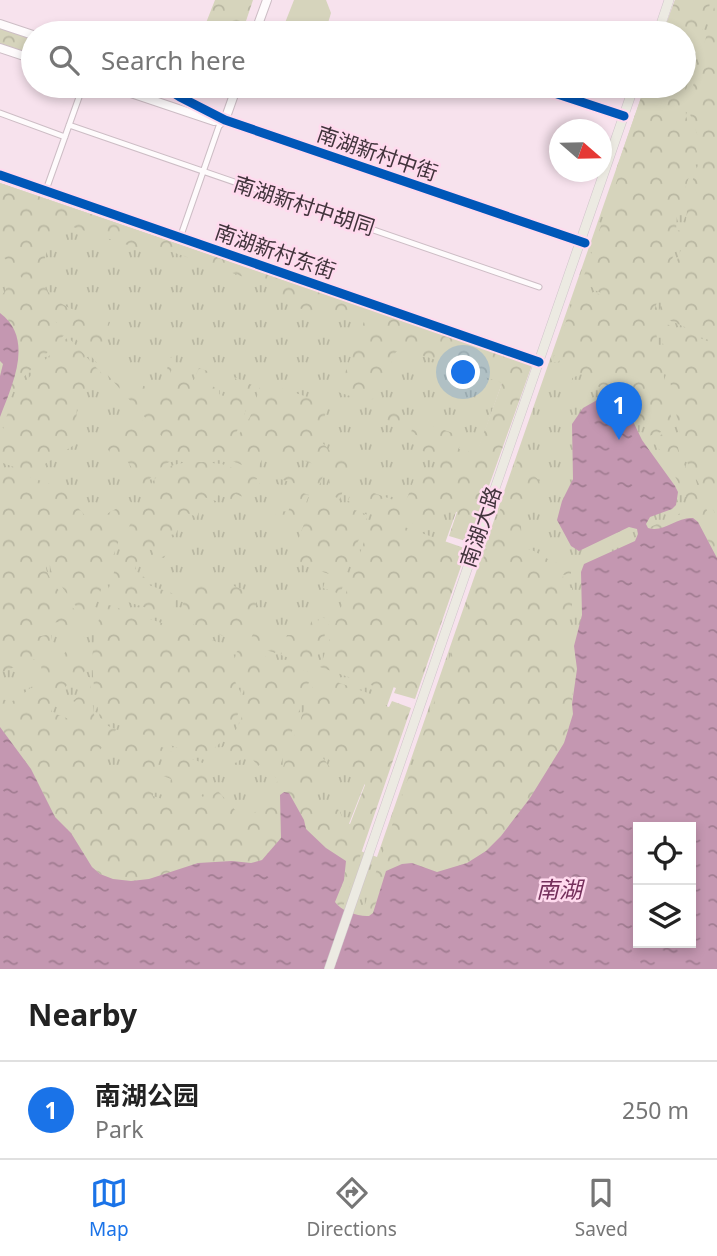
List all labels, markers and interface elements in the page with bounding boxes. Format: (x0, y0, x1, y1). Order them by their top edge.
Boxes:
search box (21, 21, 696, 98)
icon: search (45, 41, 83, 79)
text: Search here (101, 42, 246, 78)
street label: 南湖新村中街 (313, 119, 441, 187)
north arrow (549, 119, 612, 182)
street label: 南湖新村中胡同 (230, 169, 379, 241)
street label: 南湖新村东街 (211, 217, 339, 285)
your location (446, 355, 480, 389)
pin: 1 (596, 382, 642, 440)
street label: 南湖大路 (453, 482, 507, 571)
map controls (633, 822, 696, 948)
button: locate (633, 822, 696, 885)
water label: 南湖 (536, 873, 585, 905)
button: layers (633, 885, 696, 948)
text: Nearby (28, 994, 137, 1035)
text: 南湖公园 (95, 1077, 199, 1113)
text: 1 (44, 1094, 58, 1126)
text: 250 m (622, 1094, 689, 1126)
text: Park (95, 1113, 144, 1145)
tab: Map (89, 1174, 129, 1242)
tab: Directions (307, 1174, 397, 1242)
tab: Saved (575, 1174, 628, 1242)

